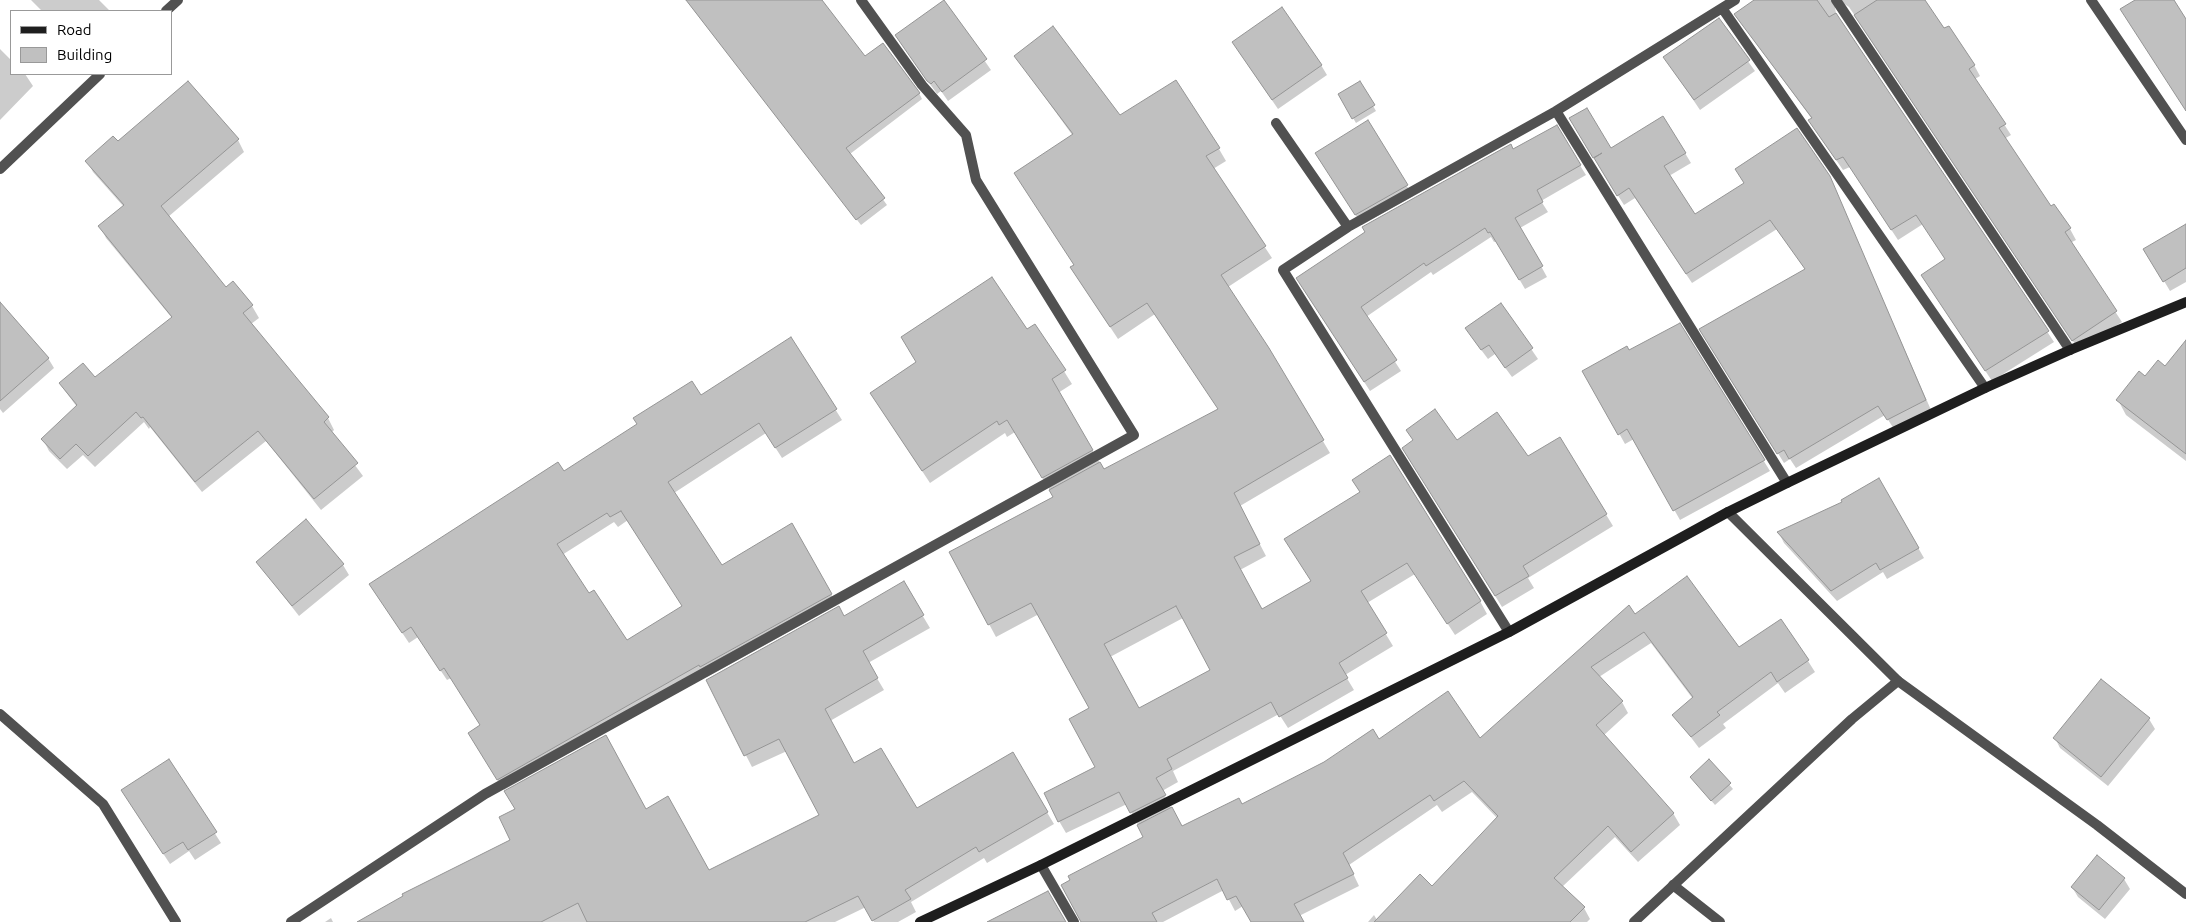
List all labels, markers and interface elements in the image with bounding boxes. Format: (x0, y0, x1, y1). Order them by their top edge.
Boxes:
legend (10, 10, 172, 75)
text: Road (57, 21, 92, 38)
text: Building (57, 46, 112, 63)

